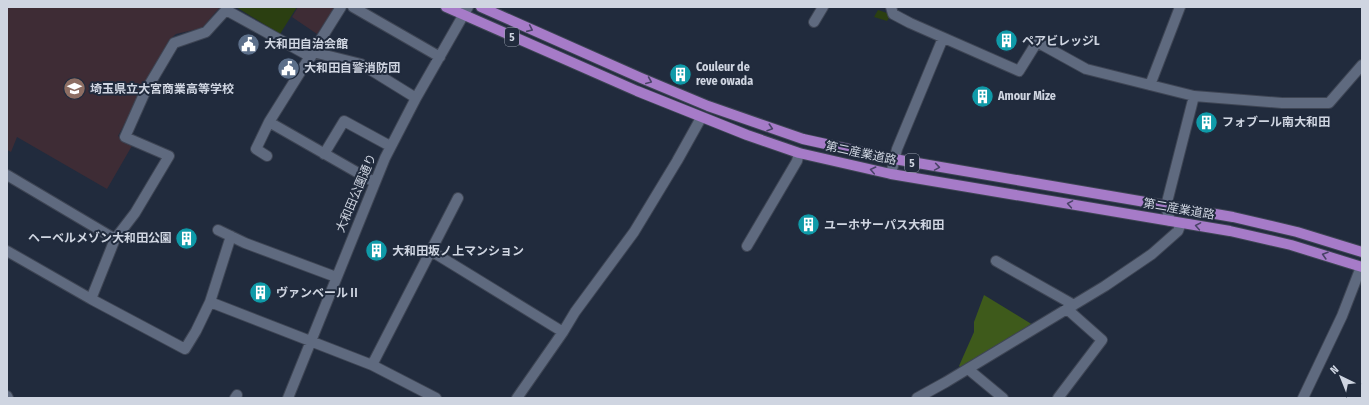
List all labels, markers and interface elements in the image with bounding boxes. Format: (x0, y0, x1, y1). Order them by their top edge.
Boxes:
one-way arrow (526, 24, 533, 32)
road number: 5 (505, 28, 519, 46)
building icon: ペアビレッジL (994, 28, 1020, 54)
public building icon: 大和田自治会館 (235, 31, 261, 57)
place label: ペアビレッジL (1022, 34, 1100, 48)
place label: 大和田自治会館 (264, 37, 348, 51)
public building icon: 大和田自警消防団 (276, 55, 302, 81)
place label: Couleur de reve owada (696, 60, 753, 88)
place label: 大和田自警消防団 (304, 61, 400, 75)
building icon: Couleur de reve owada (667, 61, 693, 87)
school or university icon: 埼玉県立大宮商業高等学校 (62, 76, 88, 102)
one-way arrow (644, 76, 652, 84)
place label: 埼玉県立大宮商業高等学校 (90, 82, 234, 96)
building icon: Amour Mize (970, 83, 996, 109)
place label: Amour Mize (997, 89, 1056, 103)
building icon: フォブール南大和田 (1193, 109, 1219, 135)
place label: フォブール南大和田 (1222, 115, 1330, 129)
one-way arrow (766, 123, 773, 132)
street label: 第二産業道路 (824, 139, 898, 167)
street label: 大和田公園通り (333, 152, 379, 234)
road number: 5 (905, 154, 919, 172)
one-way arrow (934, 162, 940, 171)
one-way arrow (870, 166, 876, 174)
street label: 第二産業道路 (1142, 196, 1216, 222)
one-way arrow (1067, 200, 1073, 209)
building icon: ユーホサーパス大和田 (795, 212, 821, 238)
place label: ユーホサーパス大和田 (824, 218, 944, 232)
one-way arrow (1195, 222, 1201, 230)
building icon: ヘーベルメゾン大和田公園 (174, 225, 200, 251)
place label: ヘーベルメゾン大和田公園 (28, 231, 172, 245)
building icon: 大和田坂ノ上マンション (363, 238, 389, 264)
place label: 大和田坂ノ上マンション (392, 244, 524, 258)
one-way arrow (1321, 252, 1328, 260)
building icon: ヴァンベールⅡ (248, 280, 274, 306)
place label: ヴァンベールⅡ (276, 286, 360, 300)
north arrow (1321, 357, 1361, 397)
text: N (1328, 363, 1341, 377)

